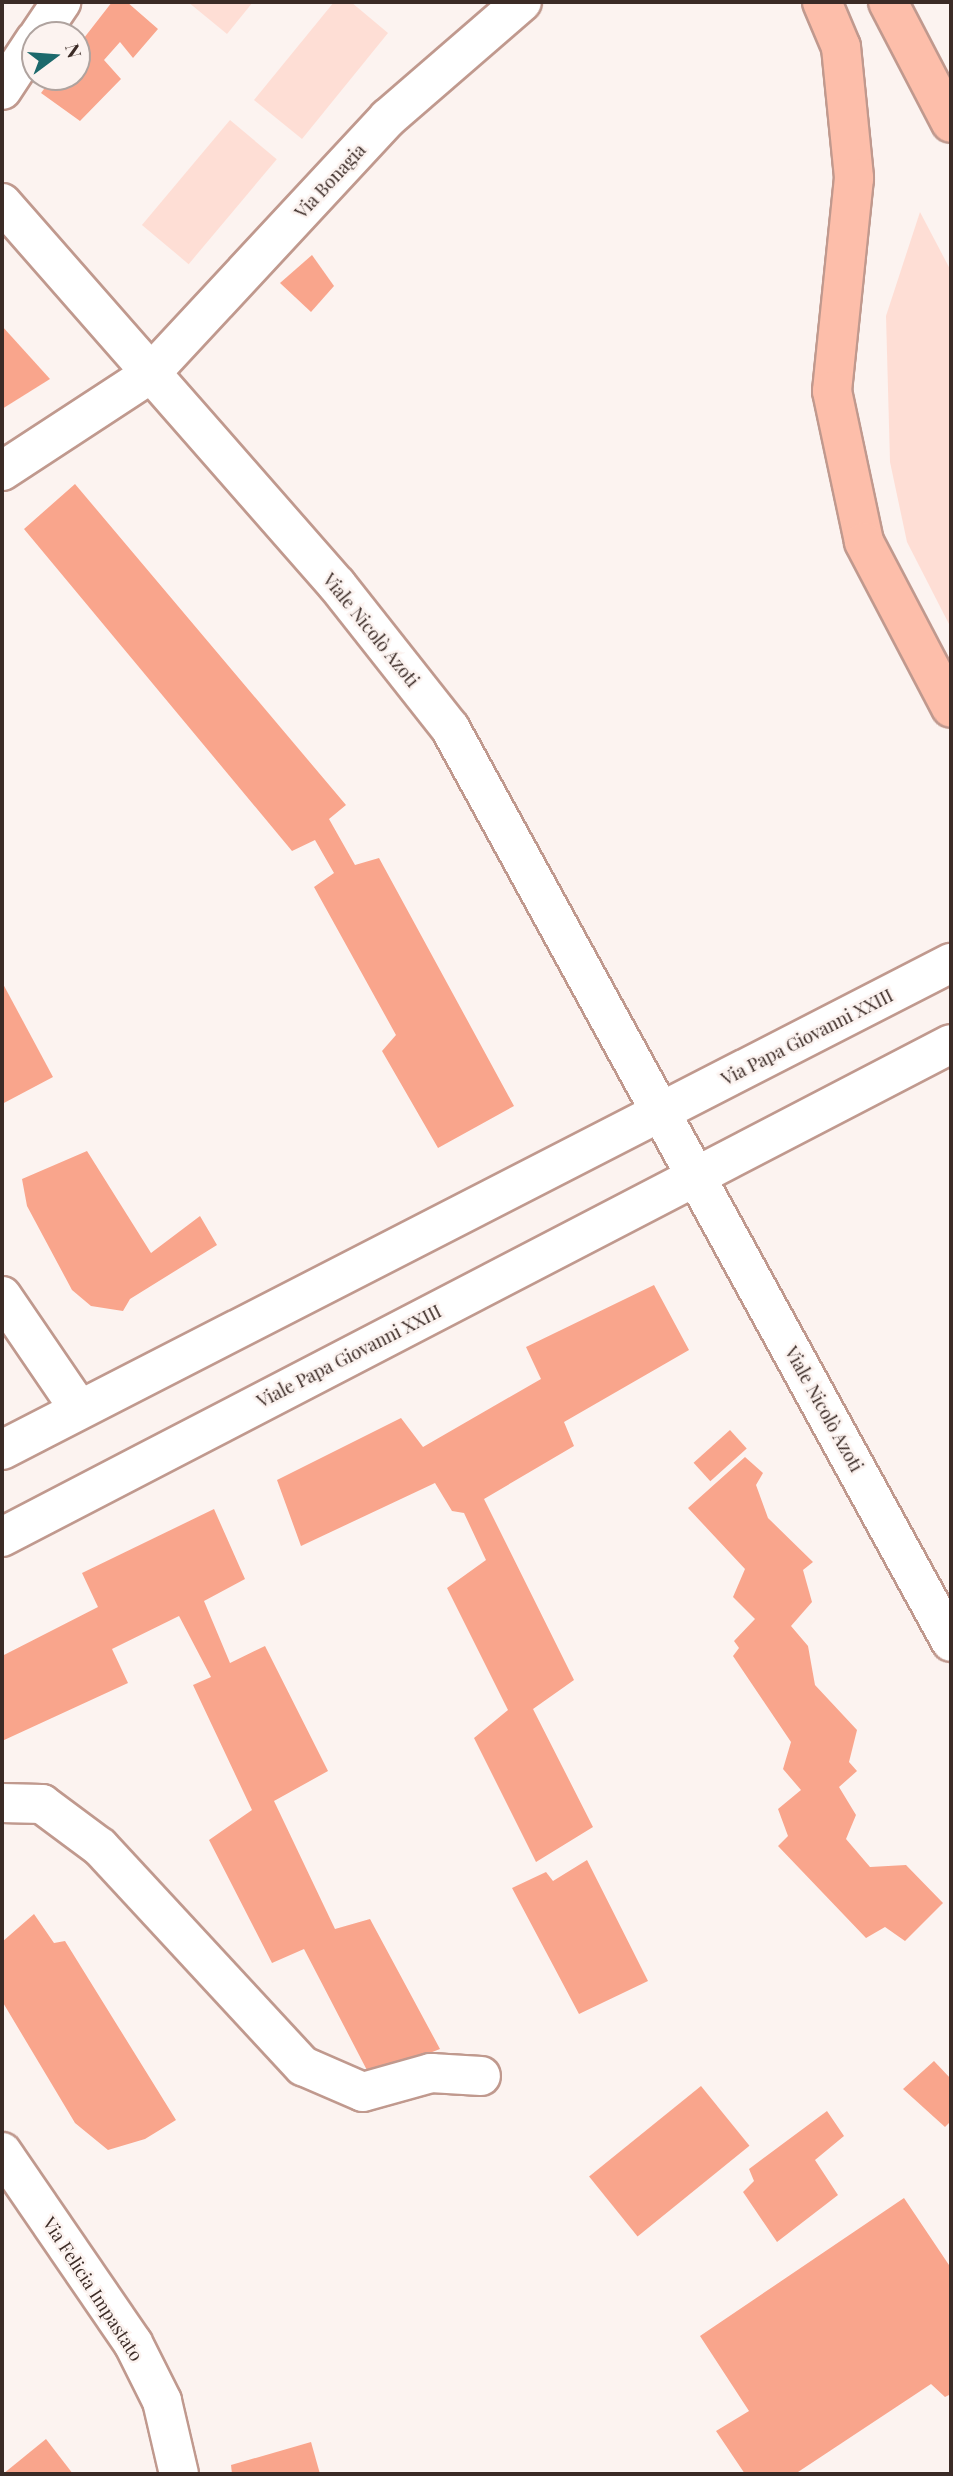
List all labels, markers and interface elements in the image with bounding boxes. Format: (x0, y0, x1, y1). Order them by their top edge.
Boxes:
north arrow (21, 21, 91, 91)
text: N (60, 41, 89, 61)
street label: Via Bonagia (290, 139, 370, 223)
street label: Viale Nicolò Azoti (318, 569, 424, 691)
street label: Via Papa Giovanni XXIII (717, 984, 897, 1090)
street label: Viale Papa Giovanni XXIII (253, 1300, 445, 1412)
street label: Viale Nicolò Azoti (780, 1342, 868, 1476)
street label: Via Felicia Impastato (38, 2213, 148, 2365)

